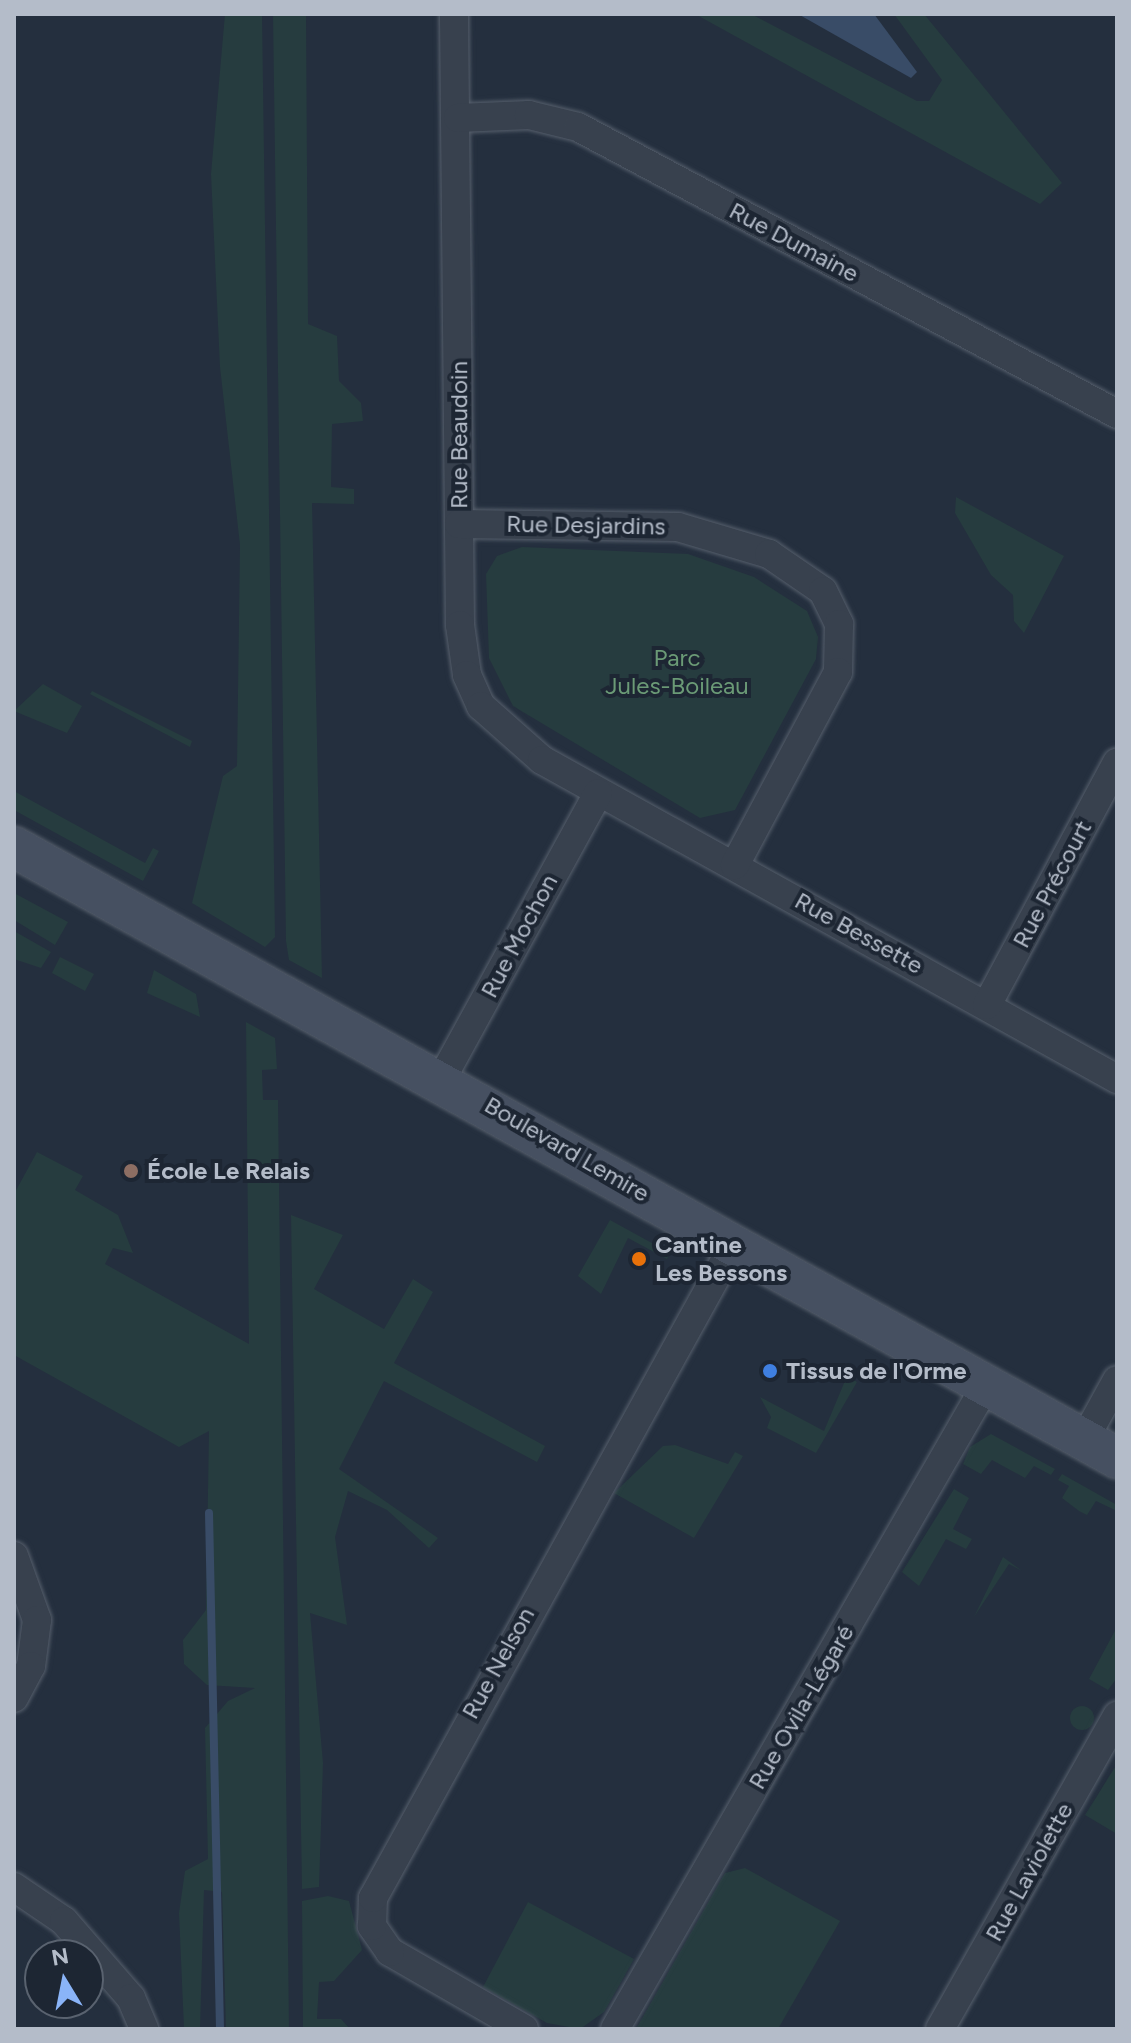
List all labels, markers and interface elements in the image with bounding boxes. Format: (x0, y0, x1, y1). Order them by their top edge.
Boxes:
street label: Rue Dumaine (725, 196, 863, 288)
street label: Rue Beaudoin (445, 361, 473, 509)
street label: Rue Desjardins (506, 509, 666, 541)
park label: Parc Jules-Boileau (605, 644, 749, 700)
street label: Rue Précourt (1006, 815, 1098, 953)
street label: Rue Mochon (475, 869, 563, 1003)
street label: Rue Bessette (790, 886, 928, 980)
street label: Boulevard Lemire (480, 1090, 654, 1208)
place label: École Le Relais (147, 1157, 310, 1185)
marker: École Le Relais (122, 1162, 140, 1180)
place label: Cantine Les Bessons (655, 1231, 787, 1287)
marker: Cantine Les Bessons (630, 1250, 648, 1268)
place label: Tissus de l'Orme (786, 1357, 966, 1385)
marker: Tissus de l'Orme (761, 1362, 779, 1380)
street label: Rue Nelson (456, 1602, 540, 1724)
street label: Rue Ovila-Légaré (742, 1620, 860, 1794)
street label: Rue Laviolette (979, 1798, 1079, 1946)
north arrow (24, 1939, 104, 2019)
text: N (49, 1942, 71, 1972)

